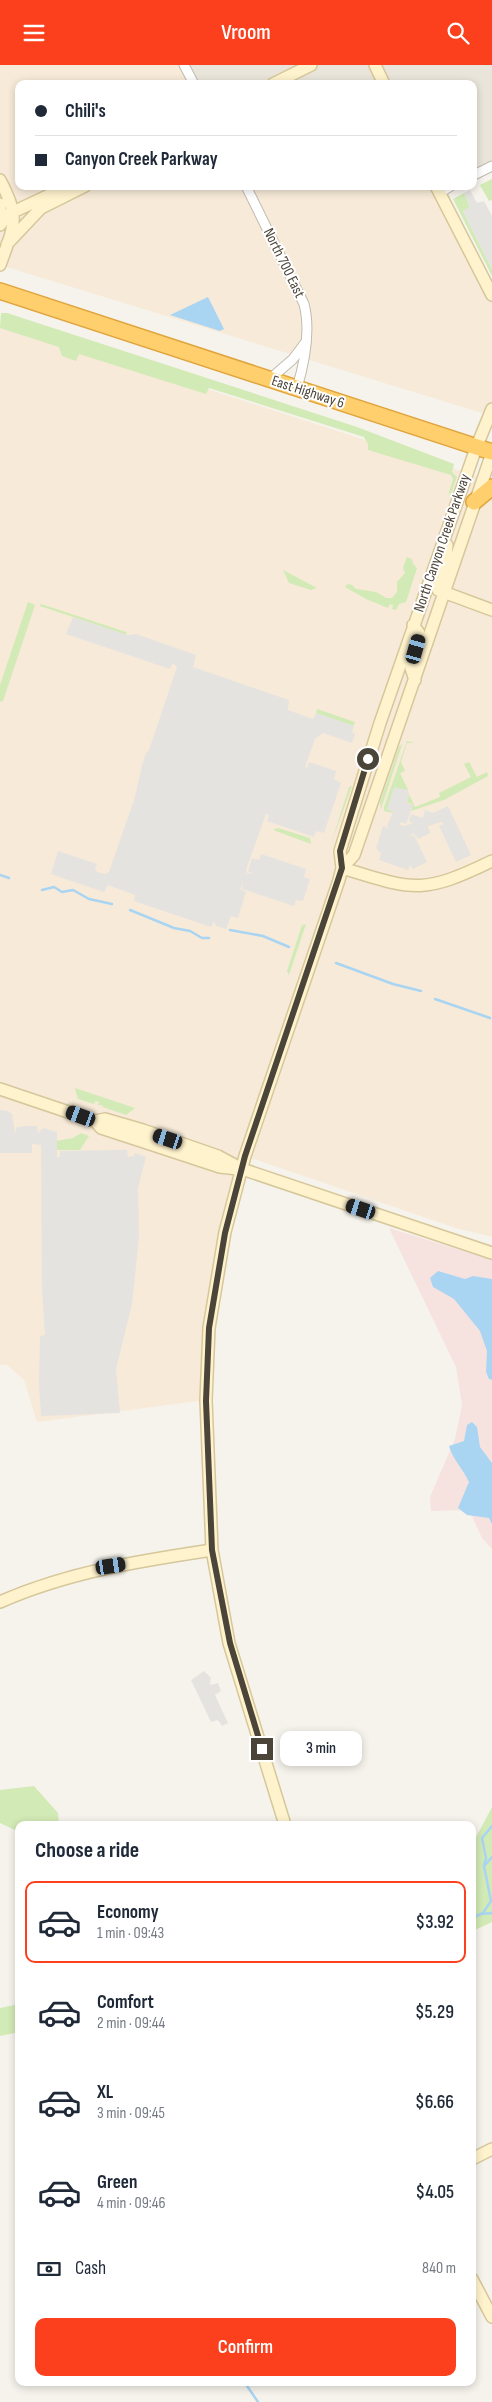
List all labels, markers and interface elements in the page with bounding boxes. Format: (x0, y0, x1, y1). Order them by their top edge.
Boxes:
icon: menu (20, 19, 48, 47)
text: Vroom (221, 19, 271, 46)
icon: search (444, 19, 472, 47)
text: Chili's (65, 100, 106, 123)
text: Canyon Creek Parkway (65, 148, 218, 171)
street label: North 700 East (259, 225, 309, 301)
street label: East Highway 6 (269, 371, 347, 413)
street label: North Canyon Creek Parkway (409, 471, 475, 615)
car (404, 633, 427, 665)
route start (357, 748, 379, 770)
car (64, 1104, 97, 1128)
car (151, 1127, 184, 1151)
car (344, 1197, 377, 1221)
car (95, 1556, 126, 1576)
callout: 3 min (280, 1731, 362, 1767)
route end (251, 1738, 273, 1760)
text: 3 min (306, 1739, 336, 1758)
text: Choose a ride (35, 1837, 139, 1864)
icon: car (37, 1900, 82, 1945)
text: Economy (97, 1901, 159, 1924)
text: $3.92 (416, 1911, 454, 1934)
text: 1 min · 09:43 (97, 1924, 164, 1943)
icon: car (37, 1990, 82, 2035)
text: Comfort (97, 1991, 154, 2014)
text: $5.29 (415, 2001, 454, 2024)
text: 2 min · 09:44 (97, 2014, 165, 2033)
icon: car (37, 2080, 82, 2125)
text: XL (97, 2081, 113, 2104)
text: $6.66 (415, 2091, 454, 2114)
text: 3 min · 09:45 (97, 2104, 165, 2123)
icon: car (37, 2170, 82, 2215)
text: Green (97, 2171, 137, 2194)
text: $4.05 (416, 2181, 454, 2204)
text: 4 min · 09:46 (97, 2194, 166, 2213)
icon: cash (35, 2255, 63, 2283)
text: Cash (75, 2257, 106, 2280)
text: 840 m (422, 2259, 456, 2278)
button: Confirm (35, 2318, 456, 2376)

